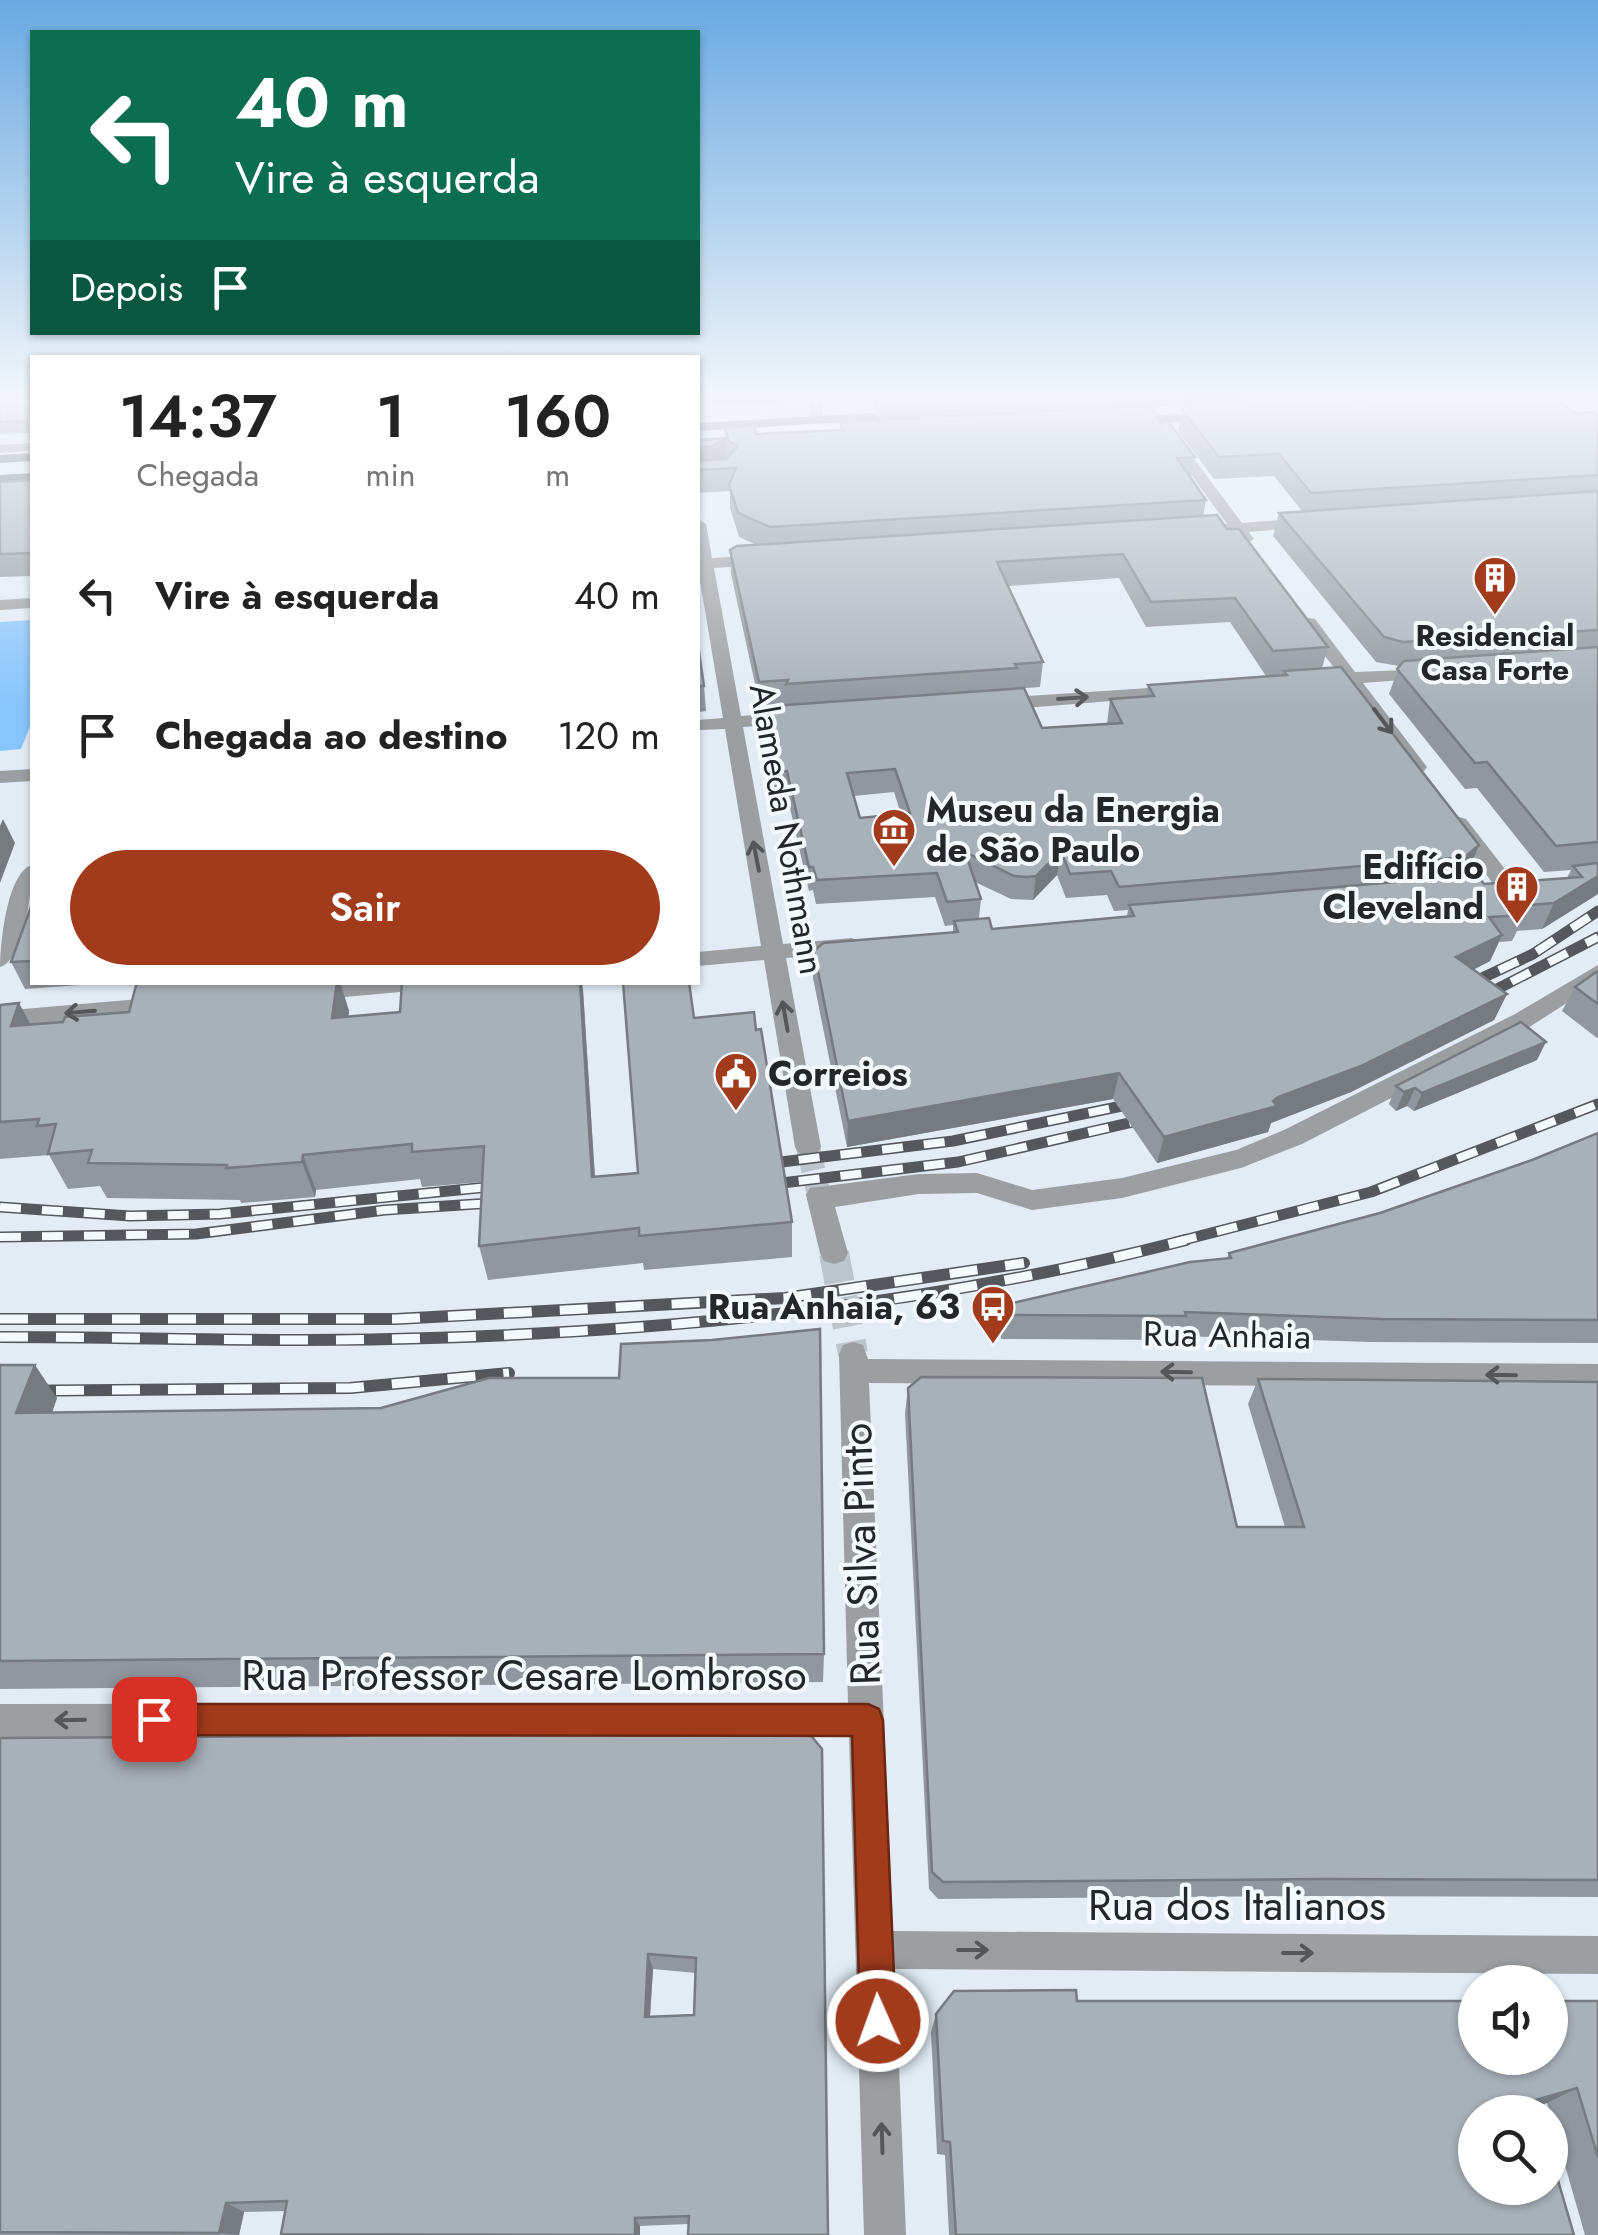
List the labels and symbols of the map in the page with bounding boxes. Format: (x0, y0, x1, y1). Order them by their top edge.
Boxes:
building icon: Residencial Casa Forte (1472, 555, 1518, 616)
place label: Residencial Casa Forte (1416, 614, 1574, 691)
street label: Alameda Nothmann (737, 680, 837, 978)
one-way arrow (1056, 689, 1088, 708)
one-way arrow (1373, 707, 1394, 734)
place label: Museu da Energia de São Paulo (926, 785, 1220, 875)
museum icon: Museu da Energia de São Paulo (871, 807, 917, 868)
one-way arrow (746, 840, 765, 873)
place label: Edifício Cleveland (1322, 842, 1484, 932)
building icon: Edifício Cleveland (1494, 864, 1540, 925)
one-way arrow (775, 1000, 794, 1033)
one-way arrow (65, 1003, 97, 1022)
place label: Correios (768, 1049, 908, 1099)
public building icon: Correios (713, 1051, 759, 1112)
place label: Rua Anhaia, 63 (708, 1282, 960, 1332)
bus stop icon: Rua Anhaia, 63 (970, 1284, 1016, 1345)
street label: Rua Anhaia (1143, 1309, 1311, 1361)
one-way arrow (1160, 1362, 1192, 1381)
one-way arrow (1485, 1365, 1517, 1384)
street label: Rua Silva Pinto (826, 1422, 896, 1686)
street label: Rua Professor Cesare Lombroso (241, 1645, 807, 1706)
pin (112, 1677, 197, 1762)
one-way arrow (54, 1710, 86, 1730)
street label: Rua dos Italianos (1088, 1875, 1386, 1936)
one-way arrow (957, 1941, 989, 1960)
one-way arrow (1282, 1944, 1314, 1962)
position arrow (826, 1969, 930, 2073)
one-way arrow (872, 2122, 891, 2154)

